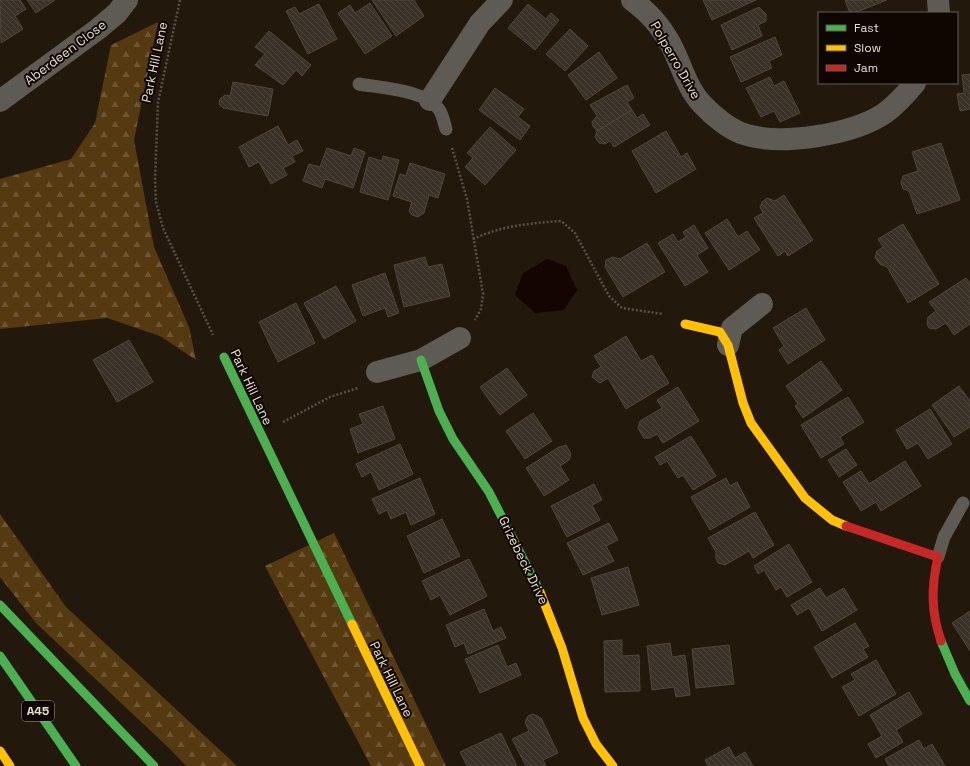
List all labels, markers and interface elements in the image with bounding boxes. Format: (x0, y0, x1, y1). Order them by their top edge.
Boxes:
legend (818, 12, 958, 84)
street label: Aberdeen Close (21, 16, 110, 89)
street label: Polperro Drive (646, 18, 705, 102)
street label: Park Hill Lane (138, 20, 171, 104)
text: Fast (854, 20, 879, 36)
text: Slow (854, 40, 881, 56)
text: Jam (854, 60, 878, 76)
street label: Park Hill Lane (227, 346, 277, 428)
street label: Grizebeck Drive (495, 513, 552, 607)
street label: Park Hill Lane (366, 639, 417, 720)
road number: A45 (22, 701, 54, 721)

